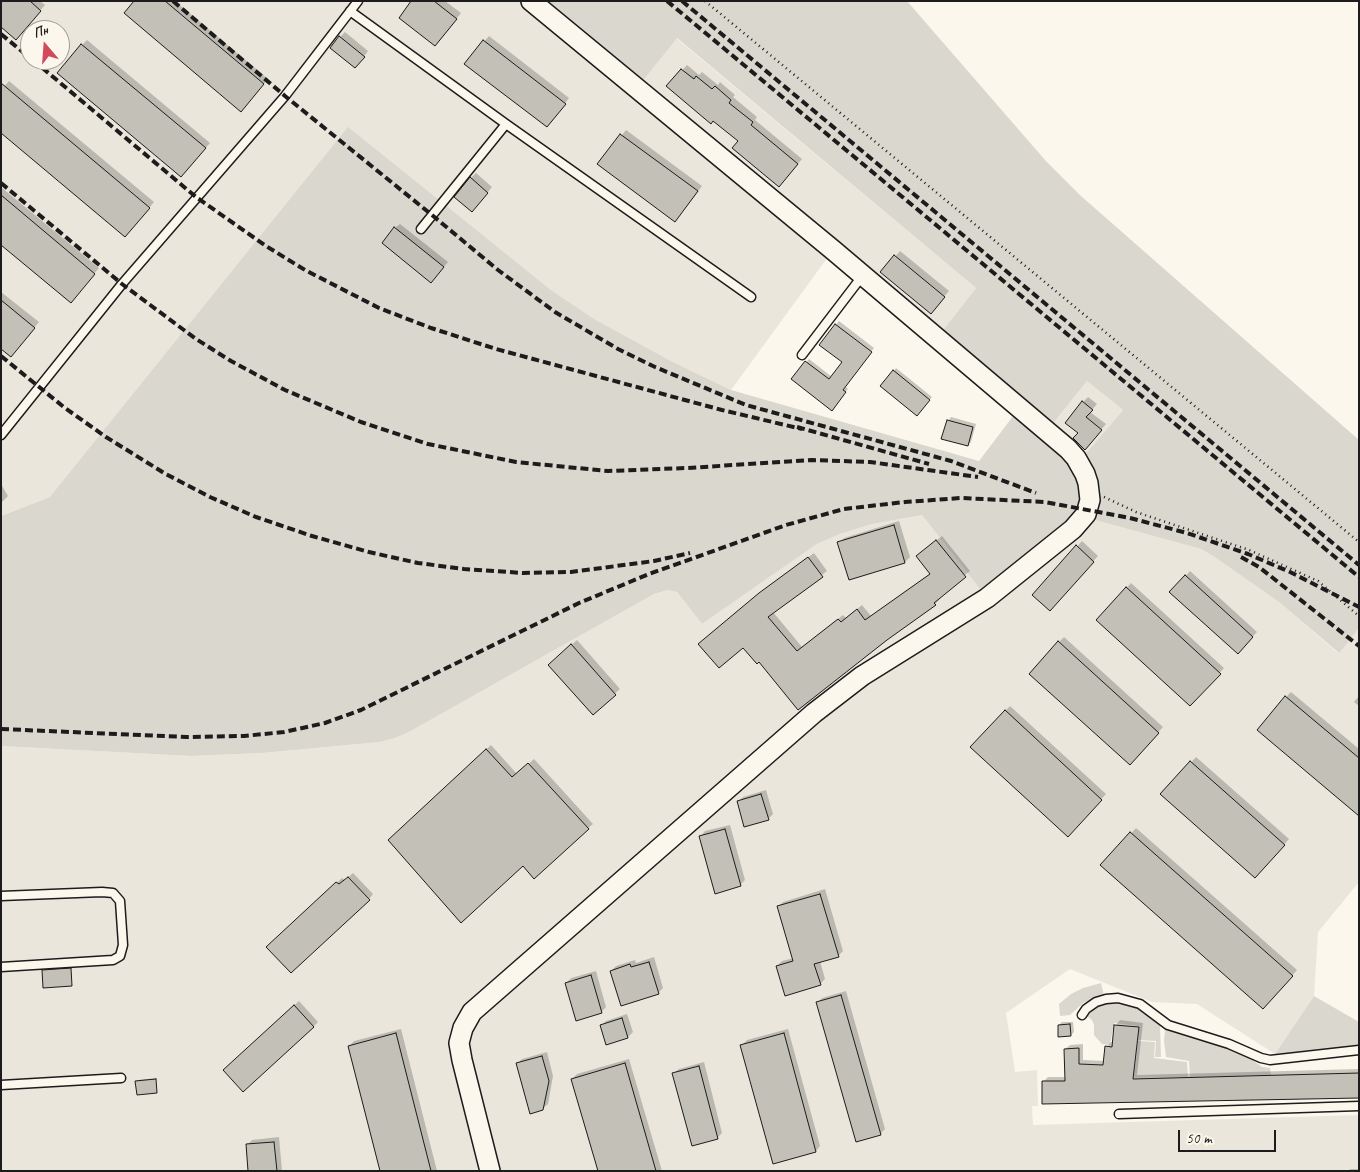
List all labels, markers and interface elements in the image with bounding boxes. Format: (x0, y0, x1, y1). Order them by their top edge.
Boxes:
north arrow (20, 20, 70, 70)
text: Пн (31, 21, 50, 42)
scale bar (1180, 1120, 1278, 1152)
text: 50 m (1186, 1129, 1212, 1148)

